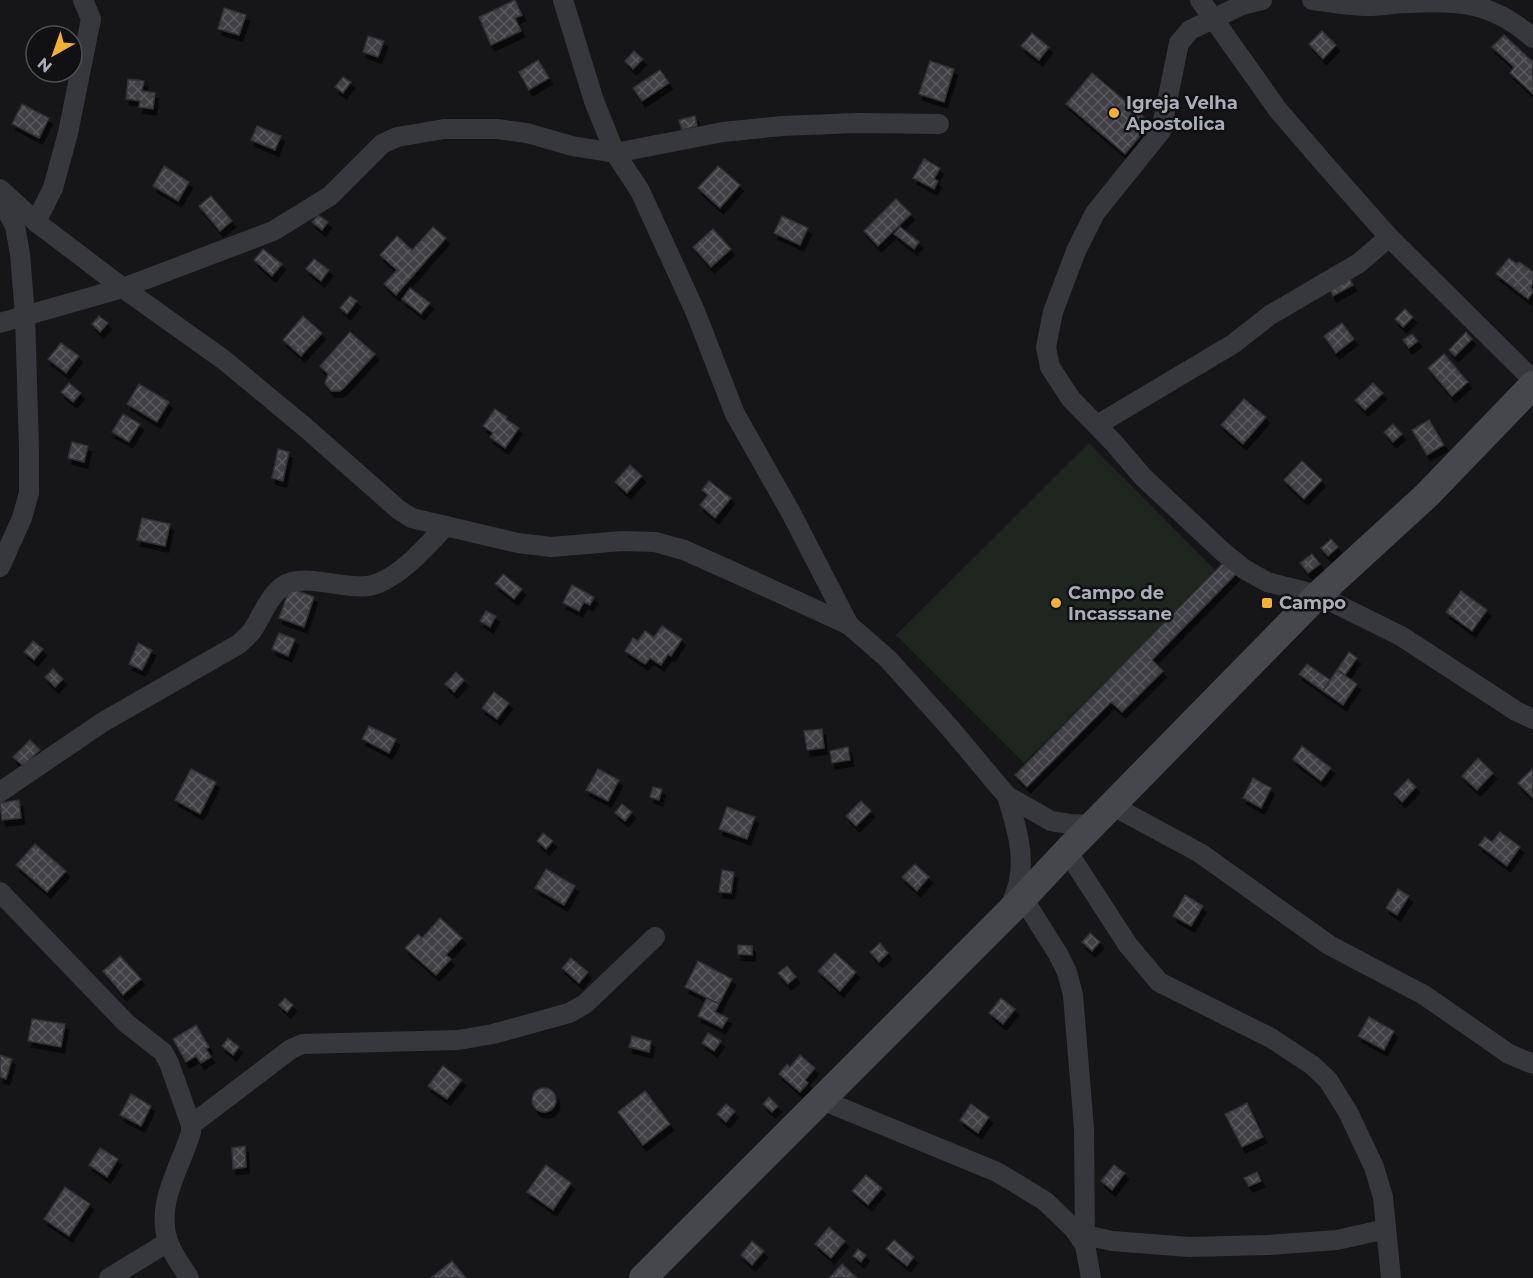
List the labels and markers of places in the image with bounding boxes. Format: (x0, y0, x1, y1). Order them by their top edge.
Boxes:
place label: Igreja Velha Apostolica (1125, 92, 1238, 135)
marker: Igreja Velha Apostolica (1107, 106, 1121, 120)
place label: Campo de Incasssane (1068, 582, 1172, 625)
place label: Campo (1279, 592, 1346, 614)
marker: Campo de Incasssane (1049, 596, 1063, 610)
marker: Campo (1260, 596, 1274, 610)

